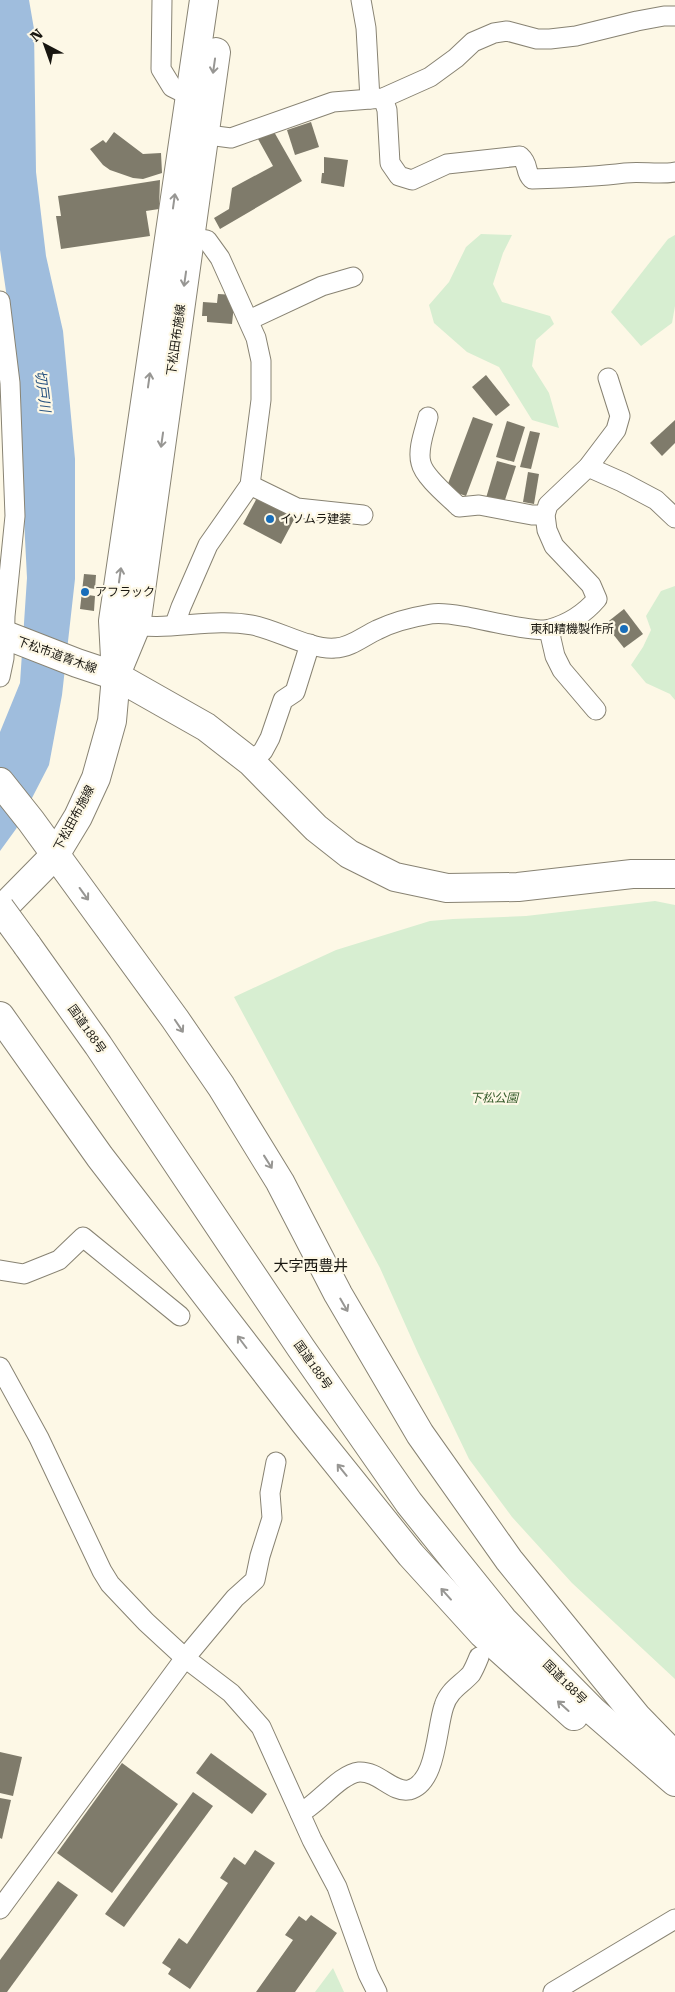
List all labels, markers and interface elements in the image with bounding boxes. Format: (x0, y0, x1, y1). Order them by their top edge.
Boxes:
north arrow (20, 20, 70, 70)
text: N (27, 25, 46, 45)
one-way arrow (208, 57, 218, 73)
one-way arrow (169, 194, 179, 210)
one-way arrow (180, 270, 190, 286)
street label: 下松田布施線 (164, 303, 188, 377)
water label: 切戸川 (33, 369, 54, 415)
one-way arrow (144, 372, 154, 388)
one-way arrow (157, 431, 167, 447)
place label: イソムラ建装 (280, 512, 351, 526)
marker: イソムラ建装 (264, 513, 276, 525)
one-way arrow (115, 567, 125, 583)
place label: アフラック (95, 585, 155, 599)
marker: アフラック (79, 586, 91, 598)
place label: 東和精機製作所 (530, 622, 614, 636)
marker: 東和精機製作所 (618, 623, 630, 635)
street label: 下松市道青木線 (15, 634, 99, 676)
street label: 下松田布施線 (51, 783, 97, 853)
one-way arrow (78, 887, 89, 900)
street label: 国道188号 (65, 1002, 109, 1056)
one-way arrow (174, 1018, 184, 1032)
park label: 下松公園 (470, 1091, 520, 1105)
one-way arrow (262, 1155, 273, 1169)
district label: 大字西豊井 (273, 1257, 349, 1275)
one-way arrow (340, 1298, 350, 1312)
one-way arrow (236, 1336, 247, 1349)
street label: 国道188号 (291, 1338, 335, 1392)
one-way arrow (336, 1463, 347, 1476)
one-way arrow (440, 1587, 452, 1600)
street label: 国道188号 (540, 1657, 590, 1707)
one-way arrow (557, 1701, 570, 1712)

